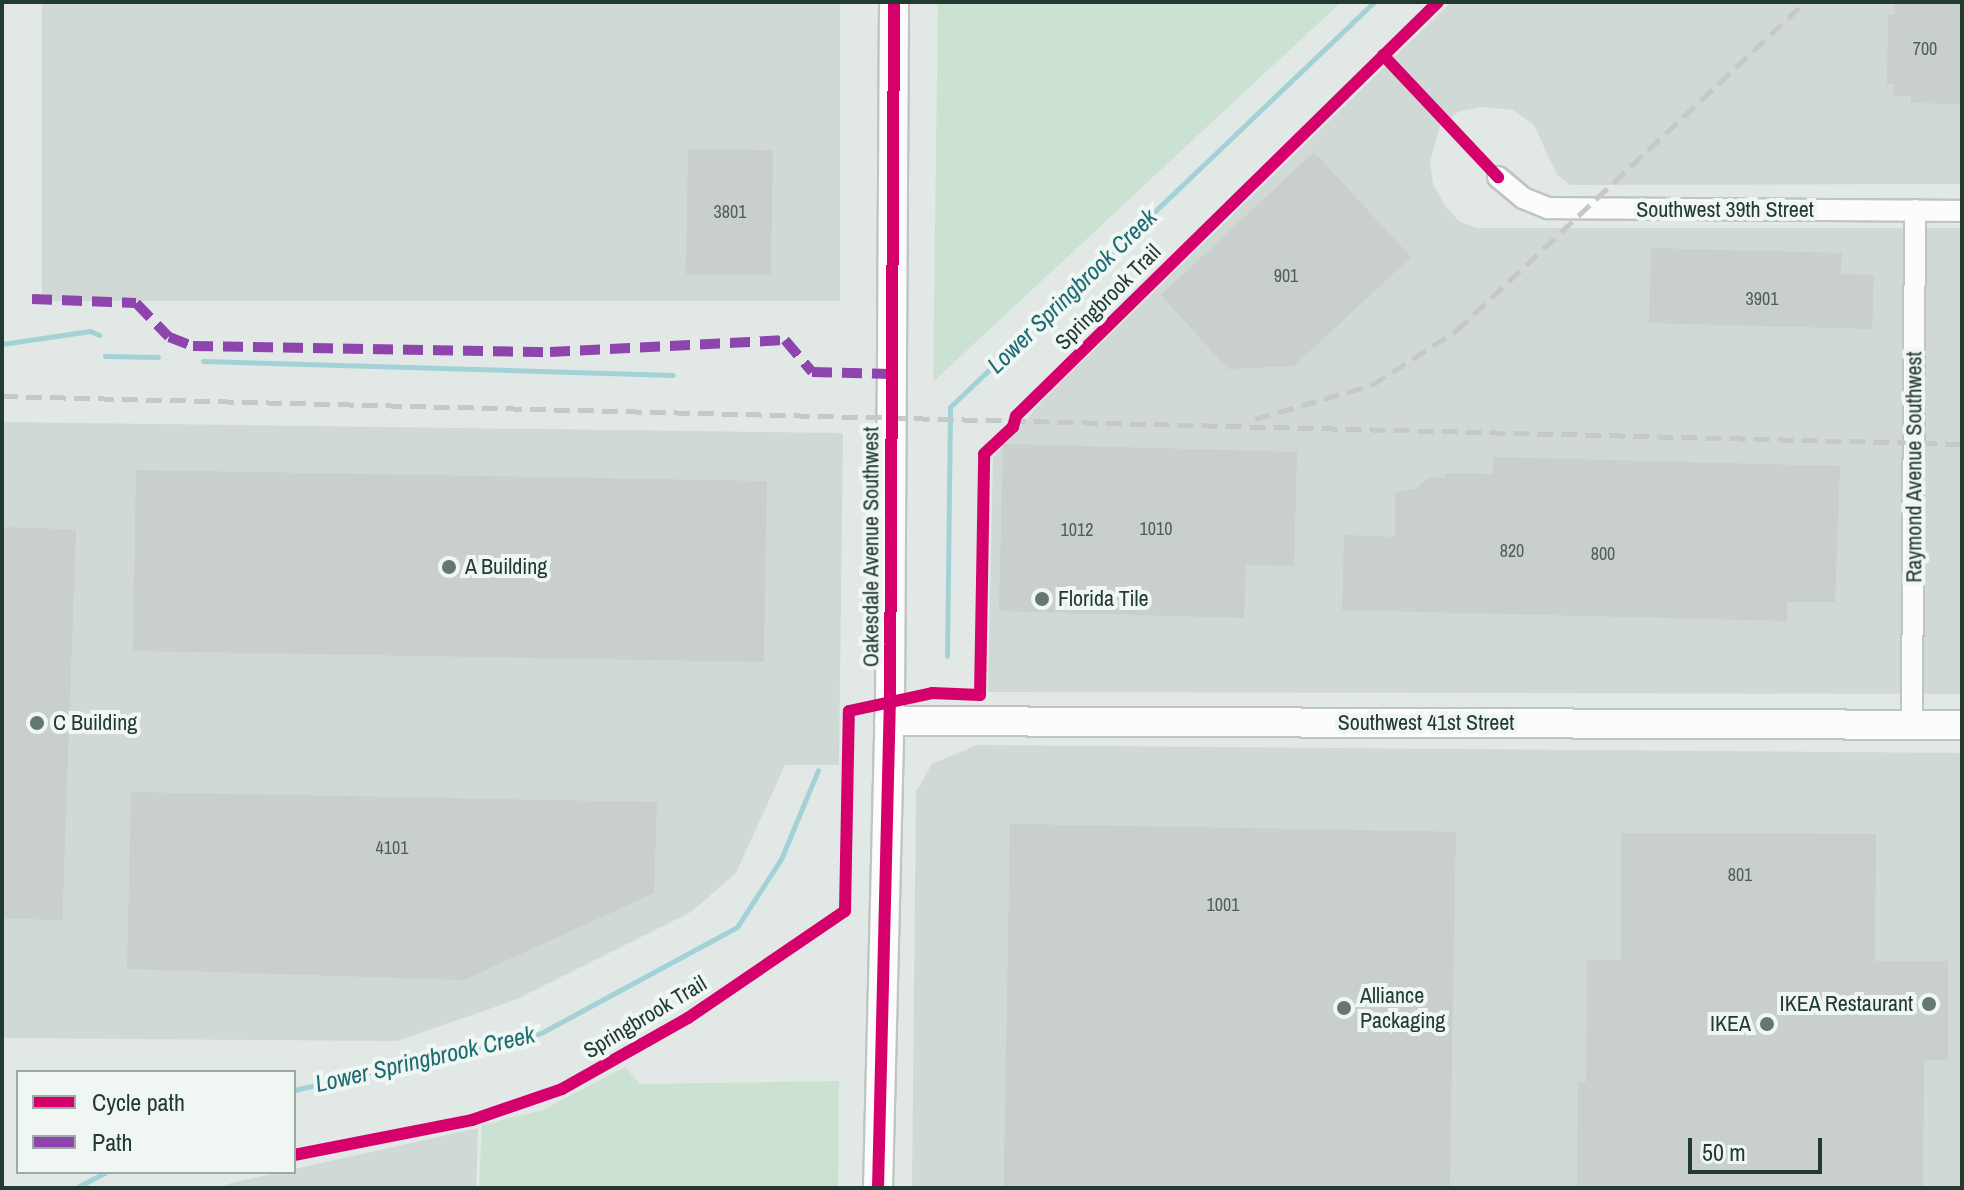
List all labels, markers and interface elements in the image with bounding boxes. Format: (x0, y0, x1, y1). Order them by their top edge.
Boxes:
house number: 700 (1913, 38, 1937, 60)
street label: Southwest 39th Street (1636, 197, 1814, 223)
house number: 3801 (714, 201, 746, 223)
water label: Lower Springbrook Creek (981, 203, 1163, 379)
street label: Springbrook Trail (1050, 239, 1166, 355)
house number: 901 (1274, 265, 1298, 287)
house number: 3901 (1746, 288, 1778, 310)
street label: Raymond Avenue Southwest (1901, 351, 1927, 583)
street label: Oakesdale Avenue Southwest (858, 426, 884, 668)
house number: 1010 (1140, 518, 1172, 540)
house number: 1012 (1061, 519, 1093, 541)
house number: 820 (1500, 540, 1524, 562)
house number: 800 (1591, 543, 1615, 565)
place label: A Building (465, 554, 548, 580)
marker: A Building (440, 558, 458, 576)
place label: Florida Tile (1058, 586, 1149, 612)
marker: Florida Tile (1033, 590, 1051, 608)
place label: C Building (53, 710, 137, 736)
street label: Southwest 41st Street (1338, 710, 1514, 736)
marker: C Building (28, 714, 46, 732)
house number: 4101 (376, 837, 408, 859)
house number: 801 (1728, 864, 1752, 886)
house number: 1001 (1207, 894, 1239, 916)
street label: Springbrook Trail (579, 970, 711, 1064)
place label: Alliance Packaging (1360, 982, 1445, 1034)
place label: IKEA Restaurant (1779, 991, 1913, 1017)
marker: IKEA Restaurant (1920, 995, 1938, 1013)
marker: Alliance Packaging (1335, 999, 1353, 1017)
place label: IKEA (1710, 1011, 1751, 1037)
marker: IKEA (1758, 1015, 1776, 1033)
water label: Lower Springbrook Creek (313, 1020, 537, 1098)
legend (16, 1070, 296, 1174)
text: Cycle path (92, 1086, 185, 1118)
scale bar (1692, 1122, 1826, 1172)
text: Path (92, 1126, 133, 1158)
text: 50 m (1702, 1136, 1746, 1168)

